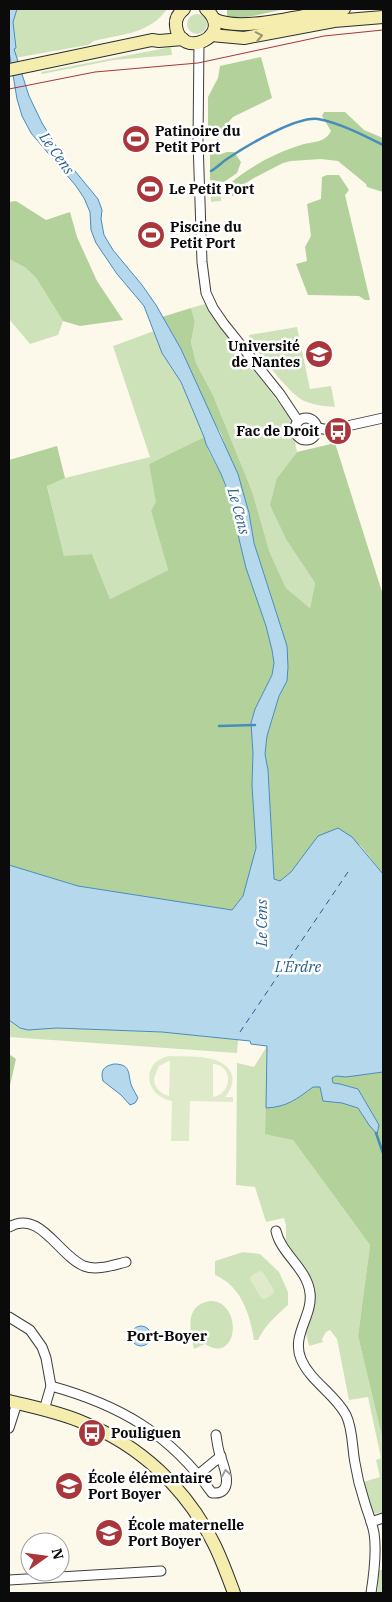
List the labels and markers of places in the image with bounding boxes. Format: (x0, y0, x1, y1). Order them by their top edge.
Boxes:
place label: Patinoire du Petit Port (155, 122, 240, 156)
sports icon: Patinoire du Petit Port (121, 124, 151, 154)
sports icon: Le Petit Port (135, 174, 165, 204)
place label: Le Petit Port (169, 180, 254, 198)
place label: Piscine du Petit Port (170, 218, 242, 252)
sports icon: Piscine du Petit Port (136, 220, 166, 250)
place label: Université de Nantes (228, 337, 300, 371)
school or university icon: Université de Nantes (304, 339, 334, 369)
bus stop icon: Fac de Droit (323, 416, 353, 446)
place label: Fac de Droit (236, 422, 319, 440)
bus stop icon: Pouliguen (77, 1418, 107, 1448)
place label: Pouliguen (111, 1424, 181, 1442)
place label: École élémentaire Port Boyer (88, 1468, 212, 1503)
school or university icon: École élémentaire Port Boyer (54, 1471, 84, 1501)
place label: École maternelle Port Boyer (128, 1515, 244, 1550)
school or university icon: École maternelle Port Boyer (94, 1518, 124, 1548)

